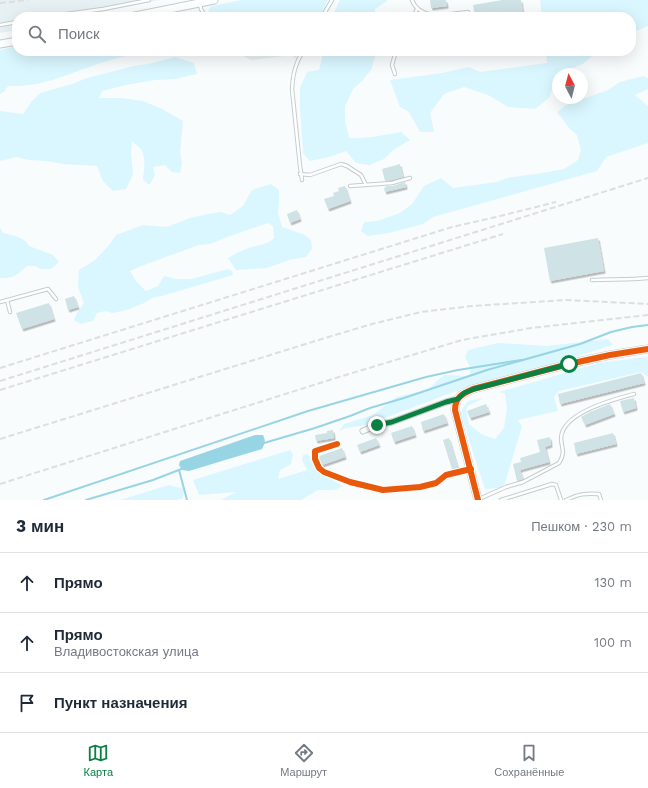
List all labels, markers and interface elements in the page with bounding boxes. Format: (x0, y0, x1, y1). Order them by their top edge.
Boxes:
search box (12, 12, 636, 56)
icon: search (26, 23, 48, 45)
text: Поиск (58, 25, 100, 43)
north arrow (552, 68, 588, 104)
route start (560, 355, 578, 373)
route end (368, 416, 386, 434)
text: 3 мин (16, 516, 64, 536)
text: Пешком · 230 m (531, 519, 632, 534)
icon: ahead (16, 572, 38, 594)
text: Прямо (54, 574, 103, 592)
text: 130 m (594, 575, 632, 590)
text: Прямо (54, 626, 103, 644)
icon: ahead (16, 632, 38, 654)
text: 100 m (594, 635, 632, 650)
text: Владивостокская улица (54, 644, 199, 659)
icon: arrive (16, 692, 38, 714)
text: Пункт назначения (54, 694, 187, 712)
tab: Карта (84, 742, 113, 779)
tab: Маршрут (280, 742, 327, 779)
tab: Сохранённые (494, 742, 564, 779)

